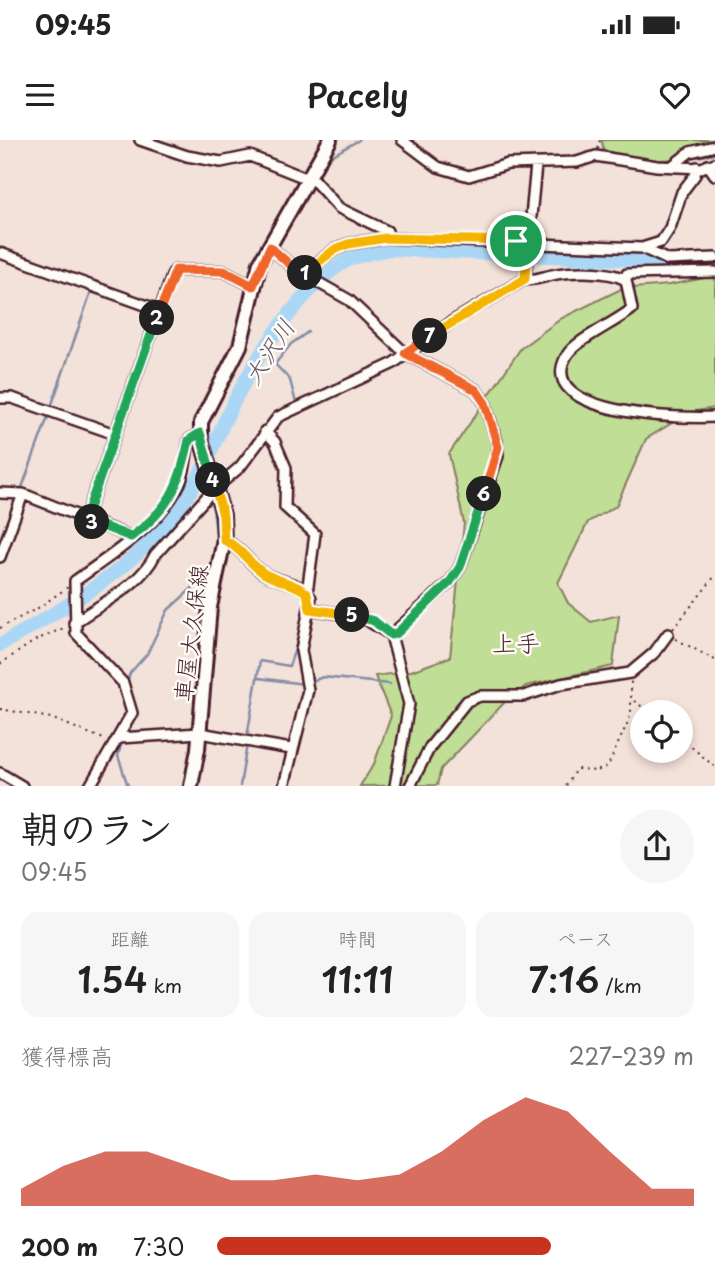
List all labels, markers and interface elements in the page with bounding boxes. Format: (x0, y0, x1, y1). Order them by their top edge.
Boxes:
text: 09:45 (35, 5, 112, 44)
text: Pacely (306, 71, 409, 119)
icon: menu (21, 76, 59, 114)
icon: heart (656, 76, 694, 114)
pin (486, 211, 546, 271)
icon: arrive (497, 222, 535, 260)
pin: 1 (288, 256, 322, 290)
text: 1 (300, 258, 309, 286)
pin: 2 (140, 300, 174, 336)
text: 2 (150, 303, 163, 331)
water label: 大沢川 (233, 311, 303, 391)
pin: 7 (412, 318, 448, 354)
text: 7 (424, 321, 435, 349)
pin: 4 (196, 462, 230, 498)
text: 4 (206, 465, 219, 493)
pin: 6 (466, 476, 502, 512)
text: 6 (477, 479, 490, 507)
pin: 3 (74, 504, 110, 540)
text: 3 (85, 507, 98, 535)
street label: 車屋大久保線 (164, 562, 216, 704)
pin: 5 (334, 598, 370, 632)
text: 5 (345, 600, 358, 628)
district label: 上手 (492, 624, 540, 660)
map controls (630, 700, 693, 763)
button: locate (630, 700, 693, 763)
text: 朝のラン (21, 799, 173, 856)
button: share (620, 809, 694, 883)
text: 09:45 (21, 854, 87, 889)
text: 距離 (111, 924, 149, 952)
text: 時間 (338, 924, 377, 952)
text: ペース (557, 924, 613, 952)
text: 1.54 (78, 952, 147, 1005)
text: 11:11 (322, 952, 393, 1005)
text: 7:16 (529, 952, 599, 1005)
text: km (147, 971, 182, 999)
text: /km (599, 971, 642, 999)
text: 獲得標高 (21, 1038, 113, 1073)
text: 227–239 m (568, 1038, 694, 1073)
text: 200 m (21, 1229, 98, 1264)
text: 7:30 (133, 1229, 184, 1264)

